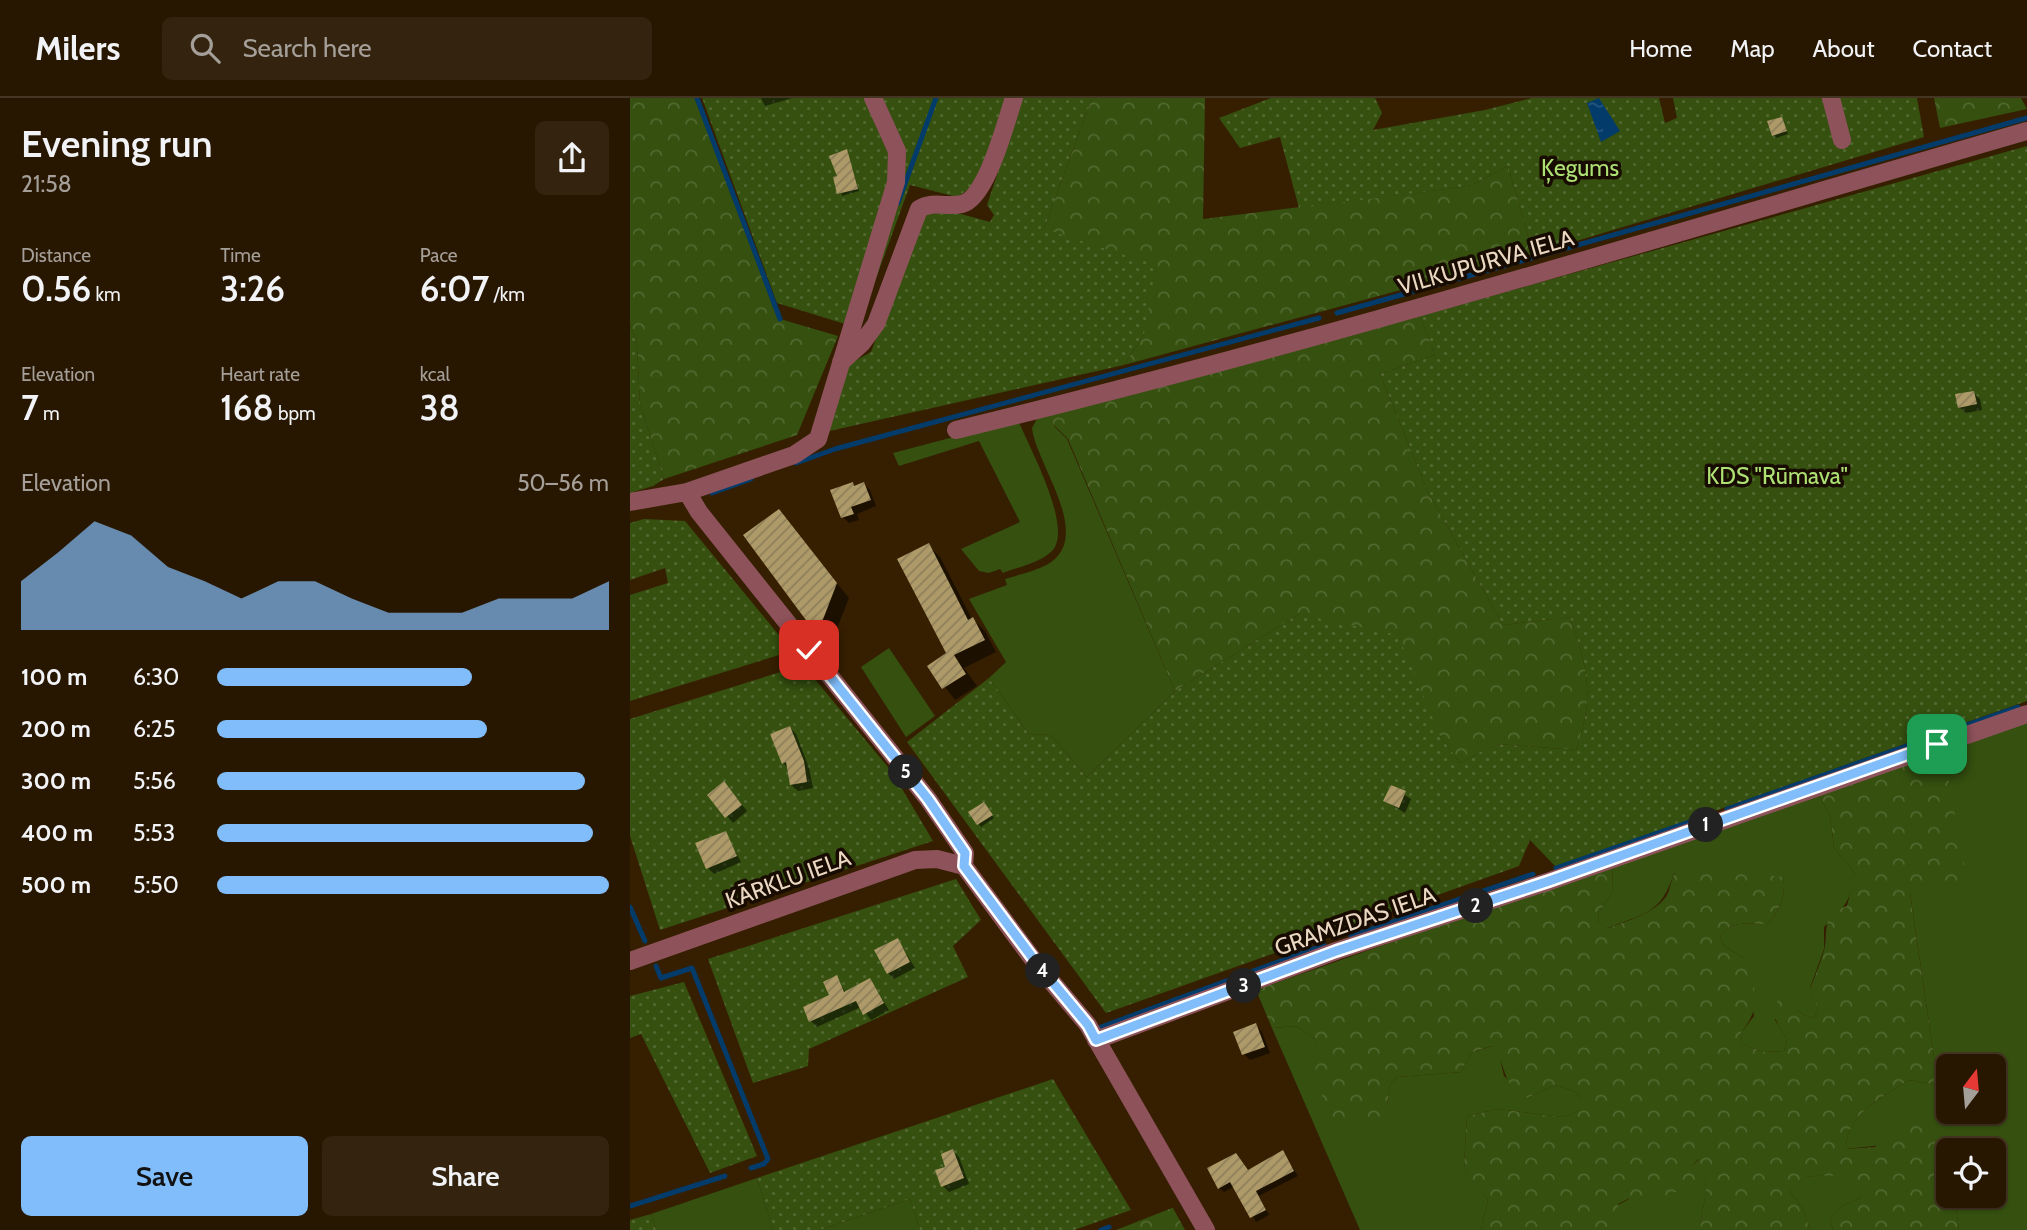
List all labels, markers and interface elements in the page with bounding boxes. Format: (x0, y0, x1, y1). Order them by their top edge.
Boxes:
search box (162, 17, 652, 80)
text: Milers (35, 28, 120, 68)
icon: search (186, 29, 224, 67)
text: Search here (242, 32, 372, 64)
text: Home (1629, 34, 1692, 63)
text: Map (1730, 34, 1775, 63)
text: About (1813, 34, 1875, 63)
text: Contact (1913, 34, 1992, 63)
text: Evening run (21, 120, 213, 167)
button: share (535, 121, 609, 195)
park label: Ķegums (1541, 154, 1619, 184)
text: 21:58 (21, 170, 72, 198)
street label: VILKUPURVA IELA (1395, 224, 1577, 300)
text: Distance (21, 244, 91, 267)
text: Time (220, 244, 261, 267)
text: Pace (420, 244, 458, 267)
text: 0.56 (21, 267, 91, 310)
text: 3:26 (220, 267, 285, 310)
text: 6:07 (420, 267, 489, 310)
text: km (91, 283, 121, 306)
text: /km (489, 283, 525, 306)
text: Elevation (21, 363, 95, 386)
text: Heart rate (220, 363, 300, 386)
text: kcal (420, 363, 450, 386)
text: 7 (21, 386, 39, 429)
text: 168 (220, 386, 274, 429)
text: 38 (420, 386, 460, 429)
text: m (39, 402, 60, 425)
text: bpm (274, 402, 316, 425)
park label: KDS "Rūmava" (1706, 462, 1848, 490)
text: Elevation (21, 469, 111, 497)
text: 50–56 m (517, 469, 609, 497)
pin (779, 620, 839, 680)
icon: check (790, 631, 828, 669)
text: 100 m (21, 663, 87, 691)
text: 6:30 (133, 663, 179, 691)
pin (1907, 714, 1967, 774)
text: 200 m (21, 715, 91, 743)
text: 6:25 (133, 715, 175, 743)
icon: arrive (1918, 725, 1956, 763)
pin: 5 (888, 754, 924, 790)
text: 5 (900, 760, 911, 783)
text: 300 m (21, 767, 91, 795)
text: 5:56 (133, 767, 176, 795)
pin: 1 (1688, 808, 1724, 842)
text: 1 (1702, 813, 1709, 836)
text: 400 m (21, 819, 93, 847)
text: 5:53 (133, 819, 175, 847)
street label: KĀRKLU IELA (722, 843, 854, 915)
text: 500 m (21, 871, 91, 899)
text: 5:50 (133, 871, 179, 899)
street label: GRAMZDAS IELA (1271, 880, 1439, 962)
pin: 2 (1458, 888, 1494, 924)
text: 2 (1470, 894, 1481, 917)
pin: 4 (1026, 954, 1060, 988)
text: 4 (1037, 959, 1048, 982)
pin: 3 (1226, 968, 1262, 1004)
text: 3 (1238, 974, 1249, 997)
north arrow (1936, 1054, 2006, 1124)
map controls (1936, 1054, 2006, 1208)
button: Save (21, 1136, 308, 1216)
button: Share (322, 1136, 609, 1216)
button: locate (1936, 1138, 2006, 1208)

